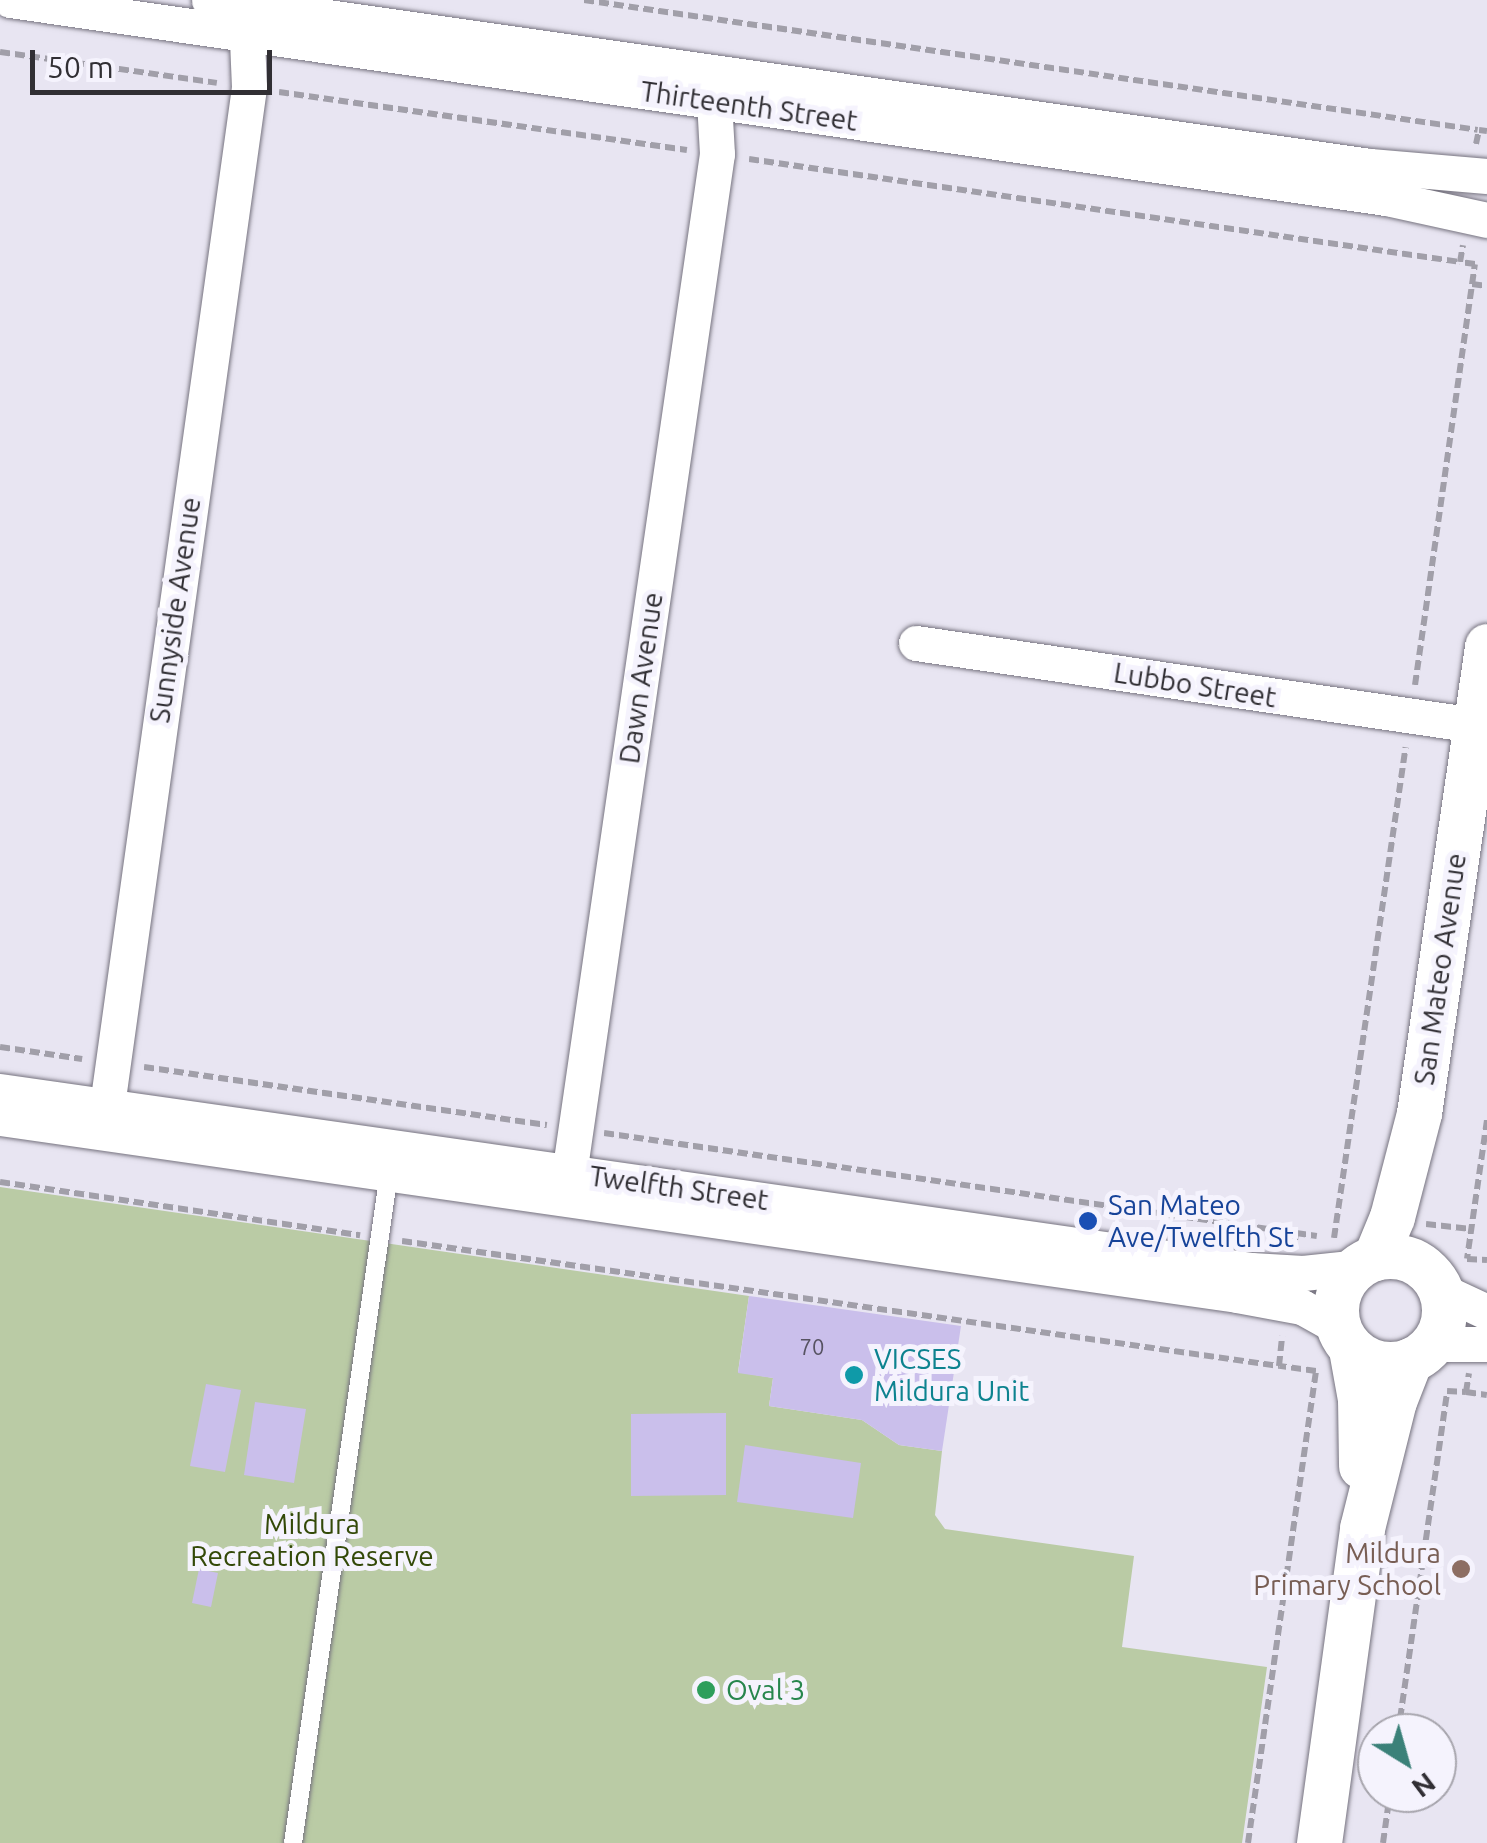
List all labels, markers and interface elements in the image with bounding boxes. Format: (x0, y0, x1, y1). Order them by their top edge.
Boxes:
scale bar (35, 30, 278, 92)
text: 50 m (47, 50, 114, 84)
street label: Thirteenth Street (639, 74, 859, 138)
street label: Sunnyside Avenue (143, 495, 207, 725)
street label: Dawn Avenue (612, 590, 670, 766)
street label: Lubbo Street (1111, 656, 1279, 714)
street label: San Mateo Avenue (1407, 851, 1473, 1087)
street label: Twelfth Street (587, 1159, 771, 1217)
place label: San Mateo Ave/Twelfth St (1108, 1188, 1294, 1254)
marker: San Mateo Ave/Twelfth St (1077, 1210, 1099, 1232)
house number: 70 (800, 1334, 824, 1360)
place label: VICSES Mildura Unit (874, 1342, 1029, 1408)
marker: VICSES Mildura Unit (843, 1364, 865, 1386)
park label: Mildura Recreation Reserve (190, 1507, 434, 1573)
place label: Mildura Primary School (1253, 1536, 1441, 1602)
marker: Mildura Primary School (1450, 1558, 1472, 1580)
place label: Oval 3 (726, 1673, 805, 1707)
marker: Oval 3 (695, 1679, 717, 1701)
north arrow (1357, 1713, 1457, 1813)
text: N (1406, 1767, 1442, 1804)

